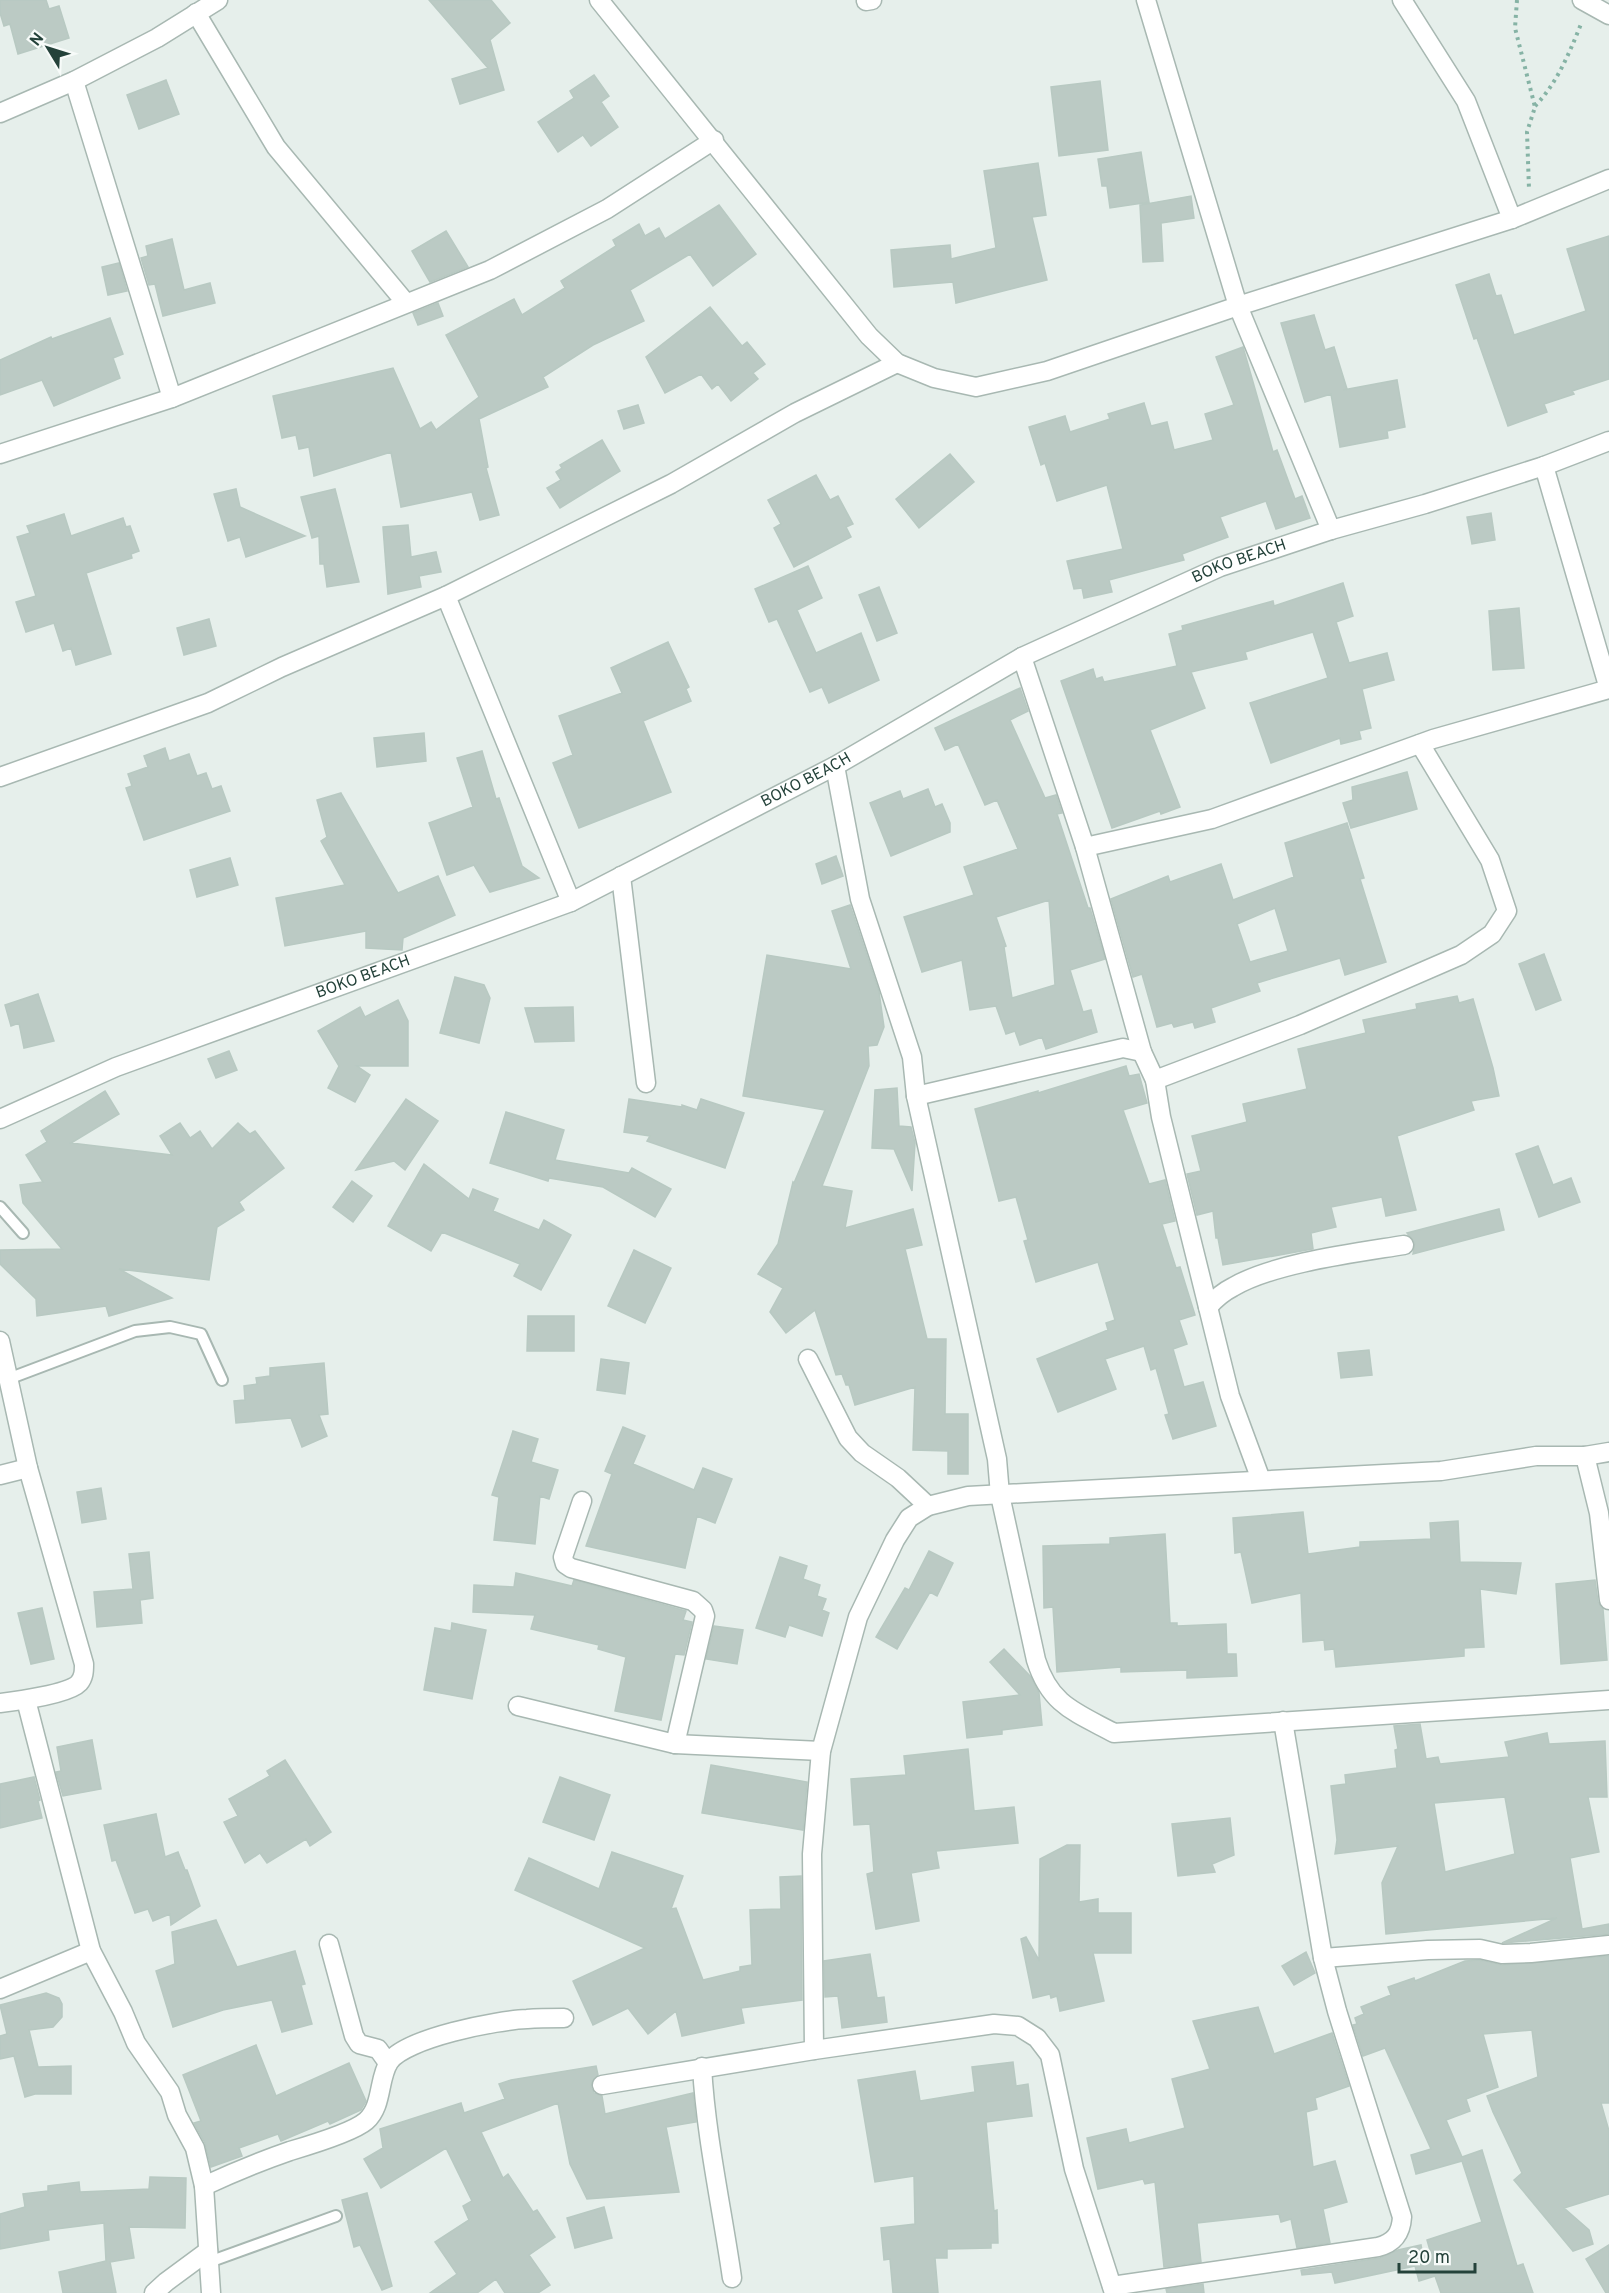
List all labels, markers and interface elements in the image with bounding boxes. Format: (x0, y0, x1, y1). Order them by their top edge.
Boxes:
north arrow (18, 18, 78, 78)
text: N (26, 29, 49, 51)
street label: BOKO BEACH (1189, 536, 1289, 588)
street label: BOKO BEACH (758, 749, 855, 812)
street label: BOKO BEACH (313, 951, 413, 1004)
scale bar (1399, 2236, 1476, 2274)
text: 20 m (1408, 2247, 1450, 2270)

